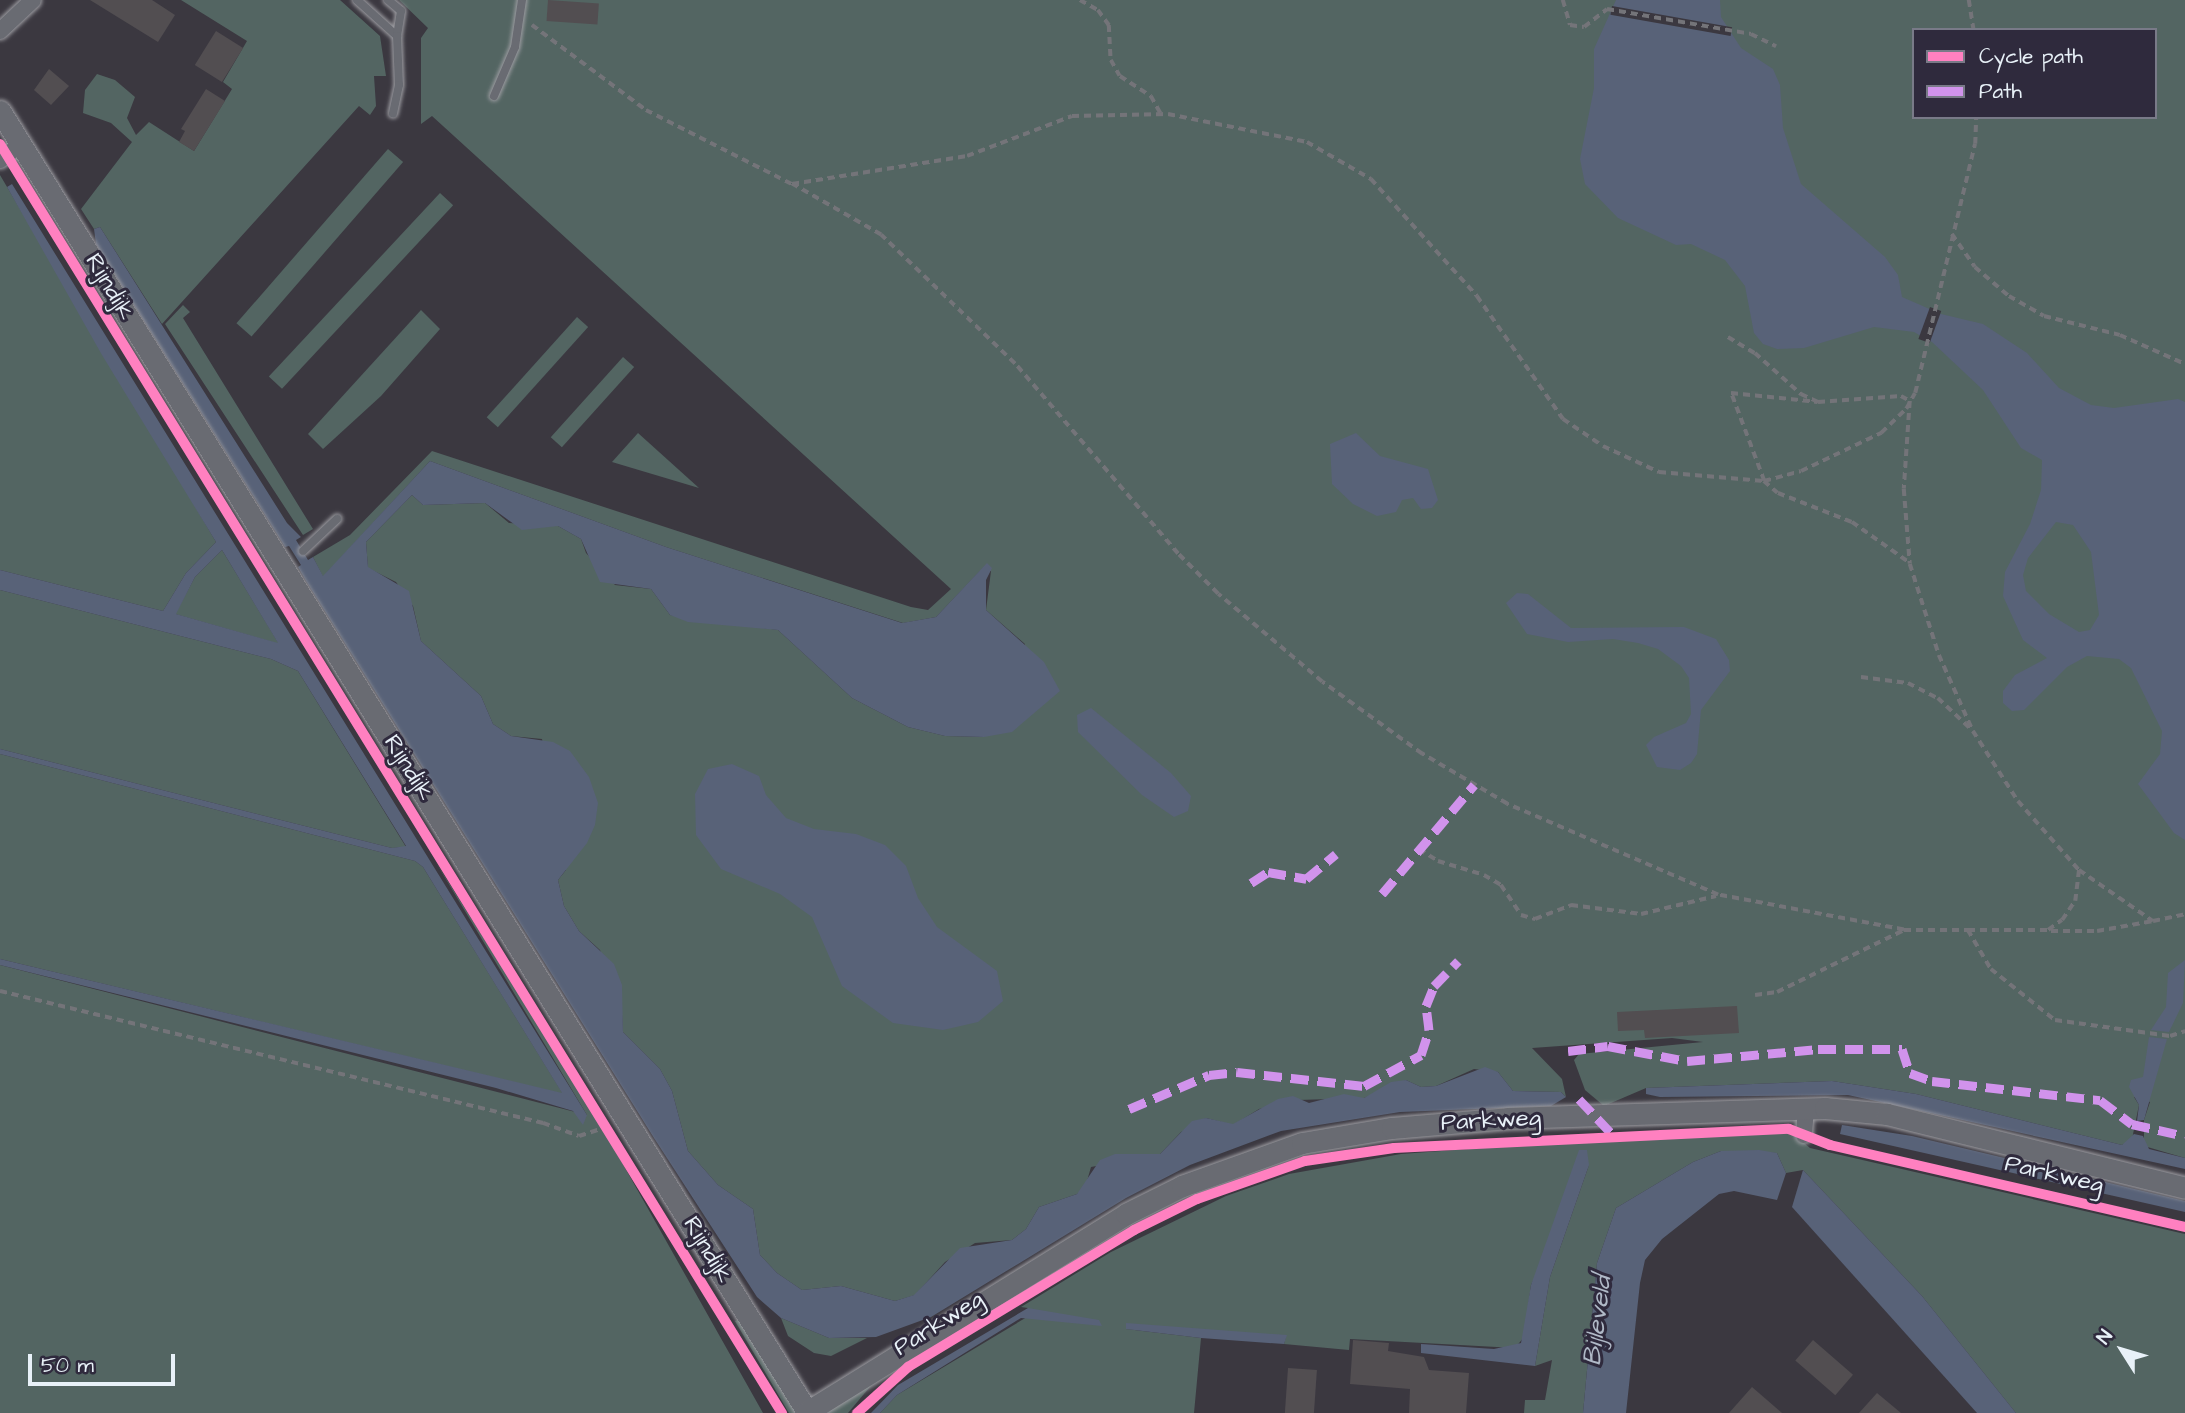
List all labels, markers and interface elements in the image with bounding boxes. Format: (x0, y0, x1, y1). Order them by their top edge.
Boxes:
legend (1912, 28, 2157, 119)
text: Cycle path (1979, 42, 2083, 71)
text: Path (1979, 77, 2022, 106)
street label: Rijndijk (78, 249, 140, 325)
street label: Rijndijk (377, 730, 439, 806)
street label: Parkweg (1440, 1104, 1542, 1138)
street label: Parkweg (2002, 1150, 2106, 1200)
street label: Rijndijk (676, 1212, 738, 1288)
water label: Bijleveld (1577, 1274, 1619, 1368)
street label: Parkweg (889, 1285, 989, 1363)
north arrow (2087, 1315, 2157, 1385)
text: N (2090, 1324, 2119, 1350)
scale bar (32, 1340, 178, 1384)
text: 50 m (41, 1351, 94, 1380)

